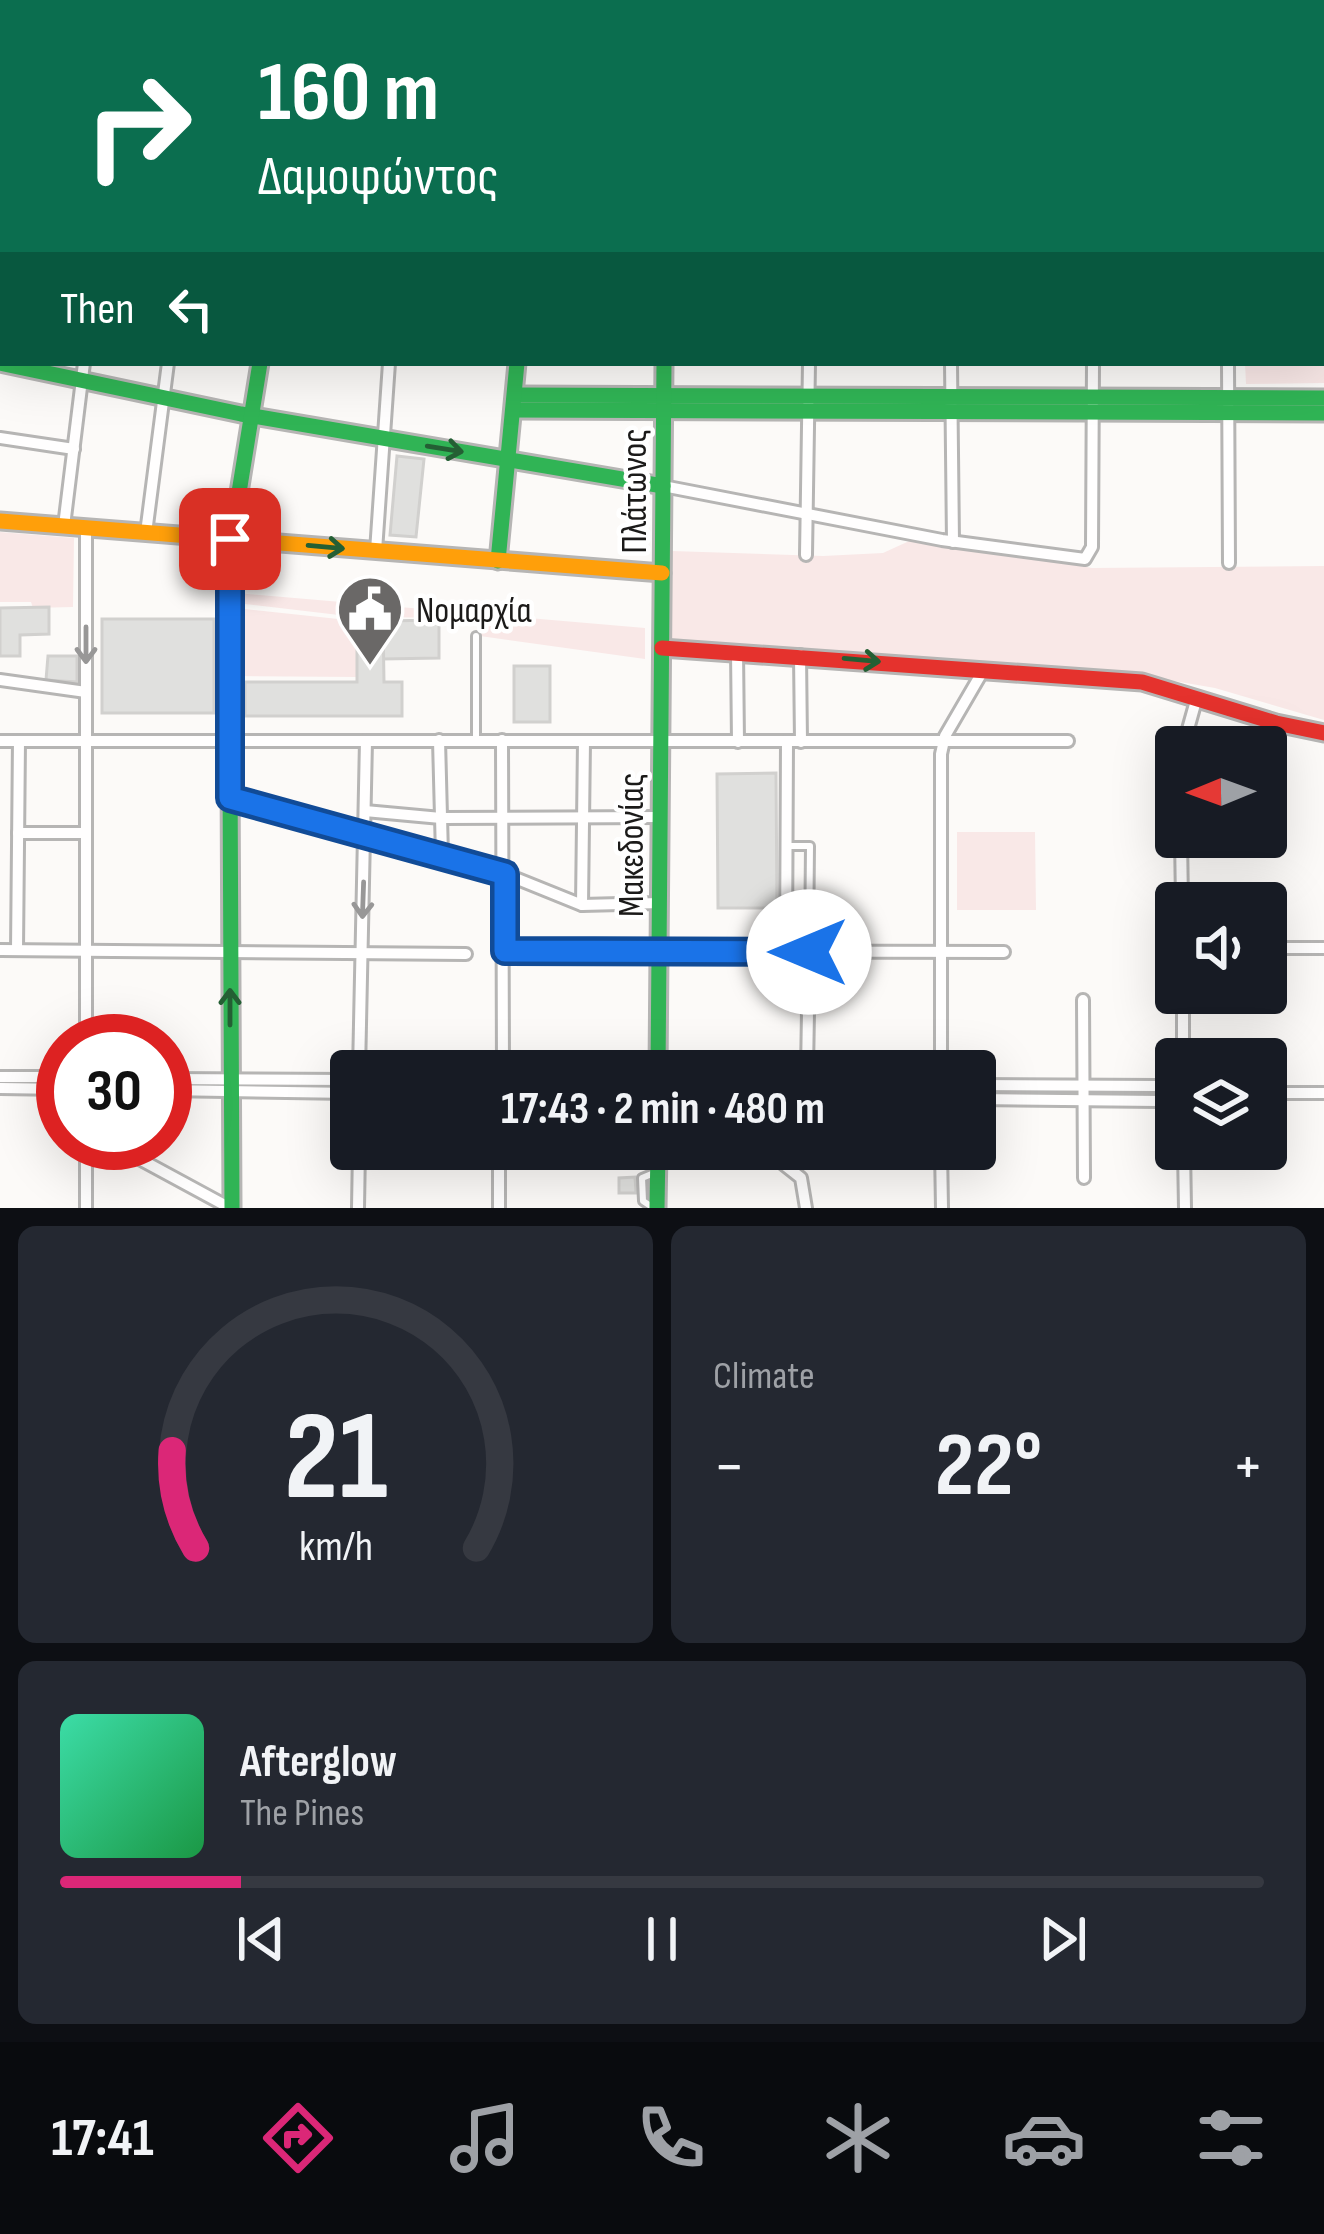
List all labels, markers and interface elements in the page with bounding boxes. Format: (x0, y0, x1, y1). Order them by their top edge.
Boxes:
text: 160 m (258, 43, 439, 144)
icon: right (60, 48, 216, 204)
text: Δαμοφώντος (258, 145, 499, 210)
icon: left (158, 276, 224, 342)
text: Then (60, 282, 134, 337)
street label: Πλάτωνος (614, 429, 657, 554)
one-way arrow (424, 439, 463, 462)
pin (179, 488, 281, 590)
icon: arrive (197, 506, 263, 572)
one-way arrow (306, 535, 345, 558)
public building icon: Νομαρχία (335, 574, 405, 668)
place label: Νομαρχία (416, 590, 532, 633)
one-way arrow (75, 625, 97, 664)
one-way arrow (842, 649, 881, 672)
north arrow (1155, 726, 1287, 858)
map controls (1155, 726, 1287, 1170)
street label: Μακεδονίας (611, 773, 654, 917)
one-way arrow (352, 880, 375, 919)
button: sound (1155, 882, 1287, 1014)
position arrow (746, 889, 872, 1015)
one-way arrow (219, 988, 241, 1027)
speed limit sign: 30 (36, 1014, 192, 1170)
button: layers (1155, 1038, 1287, 1170)
text: 17:43 · 2 min · 480 m (501, 1082, 825, 1137)
text: Climate (713, 1353, 815, 1400)
text: 21 (284, 1385, 387, 1534)
text: 22° (935, 1413, 1042, 1521)
text: − (713, 1428, 745, 1507)
text: + (1232, 1428, 1264, 1507)
text: km/h (298, 1520, 373, 1572)
text: Afterglow (240, 1735, 397, 1790)
text: The Pines (240, 1790, 364, 1837)
icon: previous (228, 1906, 294, 1972)
icon: pause (629, 1906, 695, 1972)
icon: next (1030, 1906, 1096, 1972)
icon: directions (256, 2096, 340, 2180)
icon: music (443, 2096, 527, 2180)
icon: phone (629, 2096, 713, 2180)
icon: climate (816, 2096, 900, 2180)
icon: car (1002, 2096, 1086, 2180)
icon: filters (1189, 2096, 1273, 2180)
text: 17:41 (51, 2106, 154, 2171)

